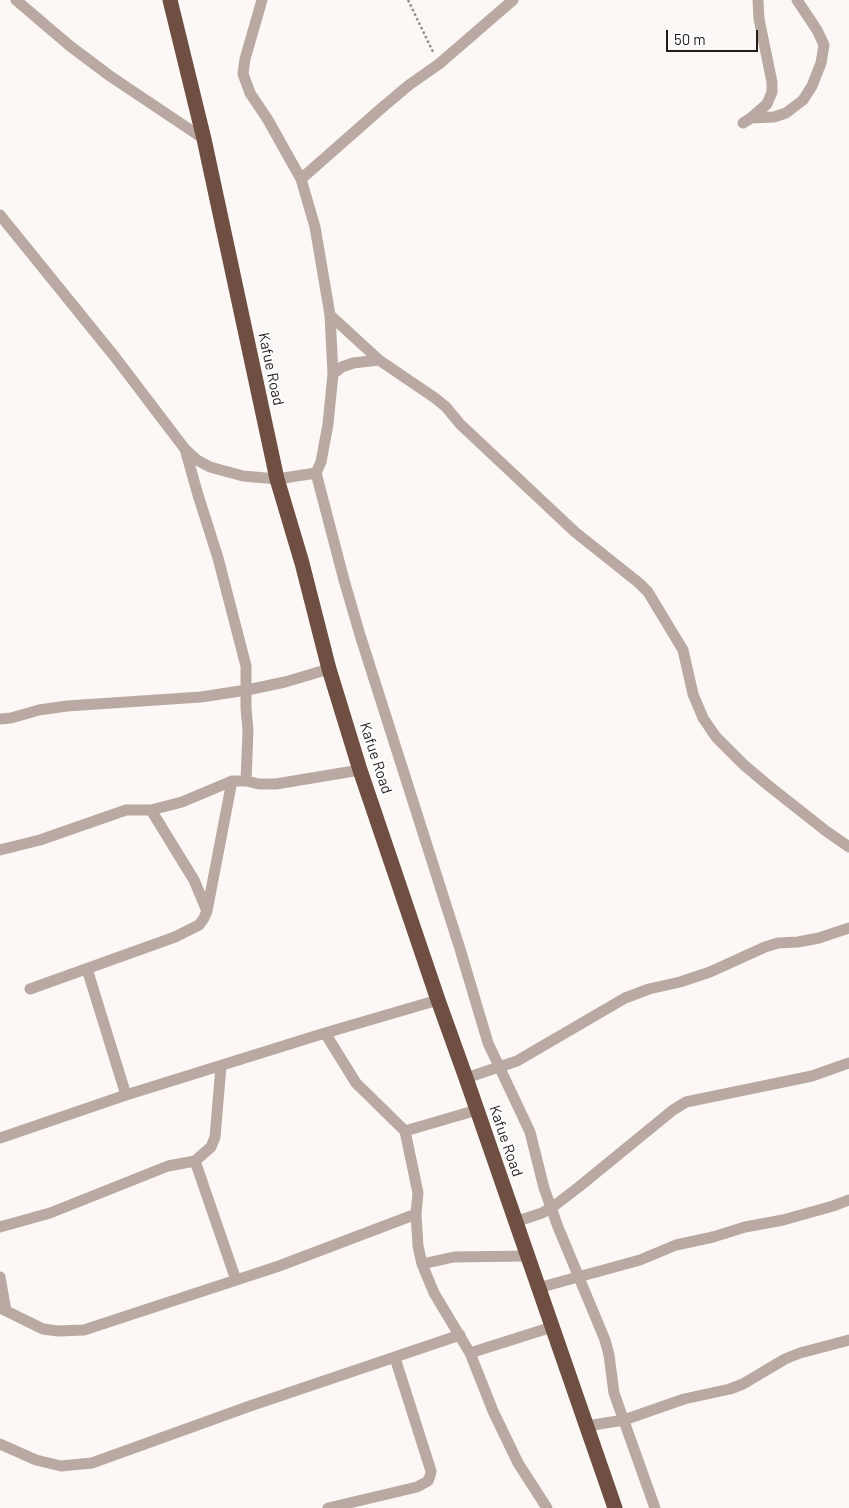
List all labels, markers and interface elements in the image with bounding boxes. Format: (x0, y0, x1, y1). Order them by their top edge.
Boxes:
scale bar (669, 20, 762, 52)
text: 50 m (674, 30, 706, 48)
street label: Kafue Road (254, 331, 288, 407)
street label: Kafue Road (356, 720, 396, 796)
street label: Kafue Road (485, 1103, 527, 1179)

